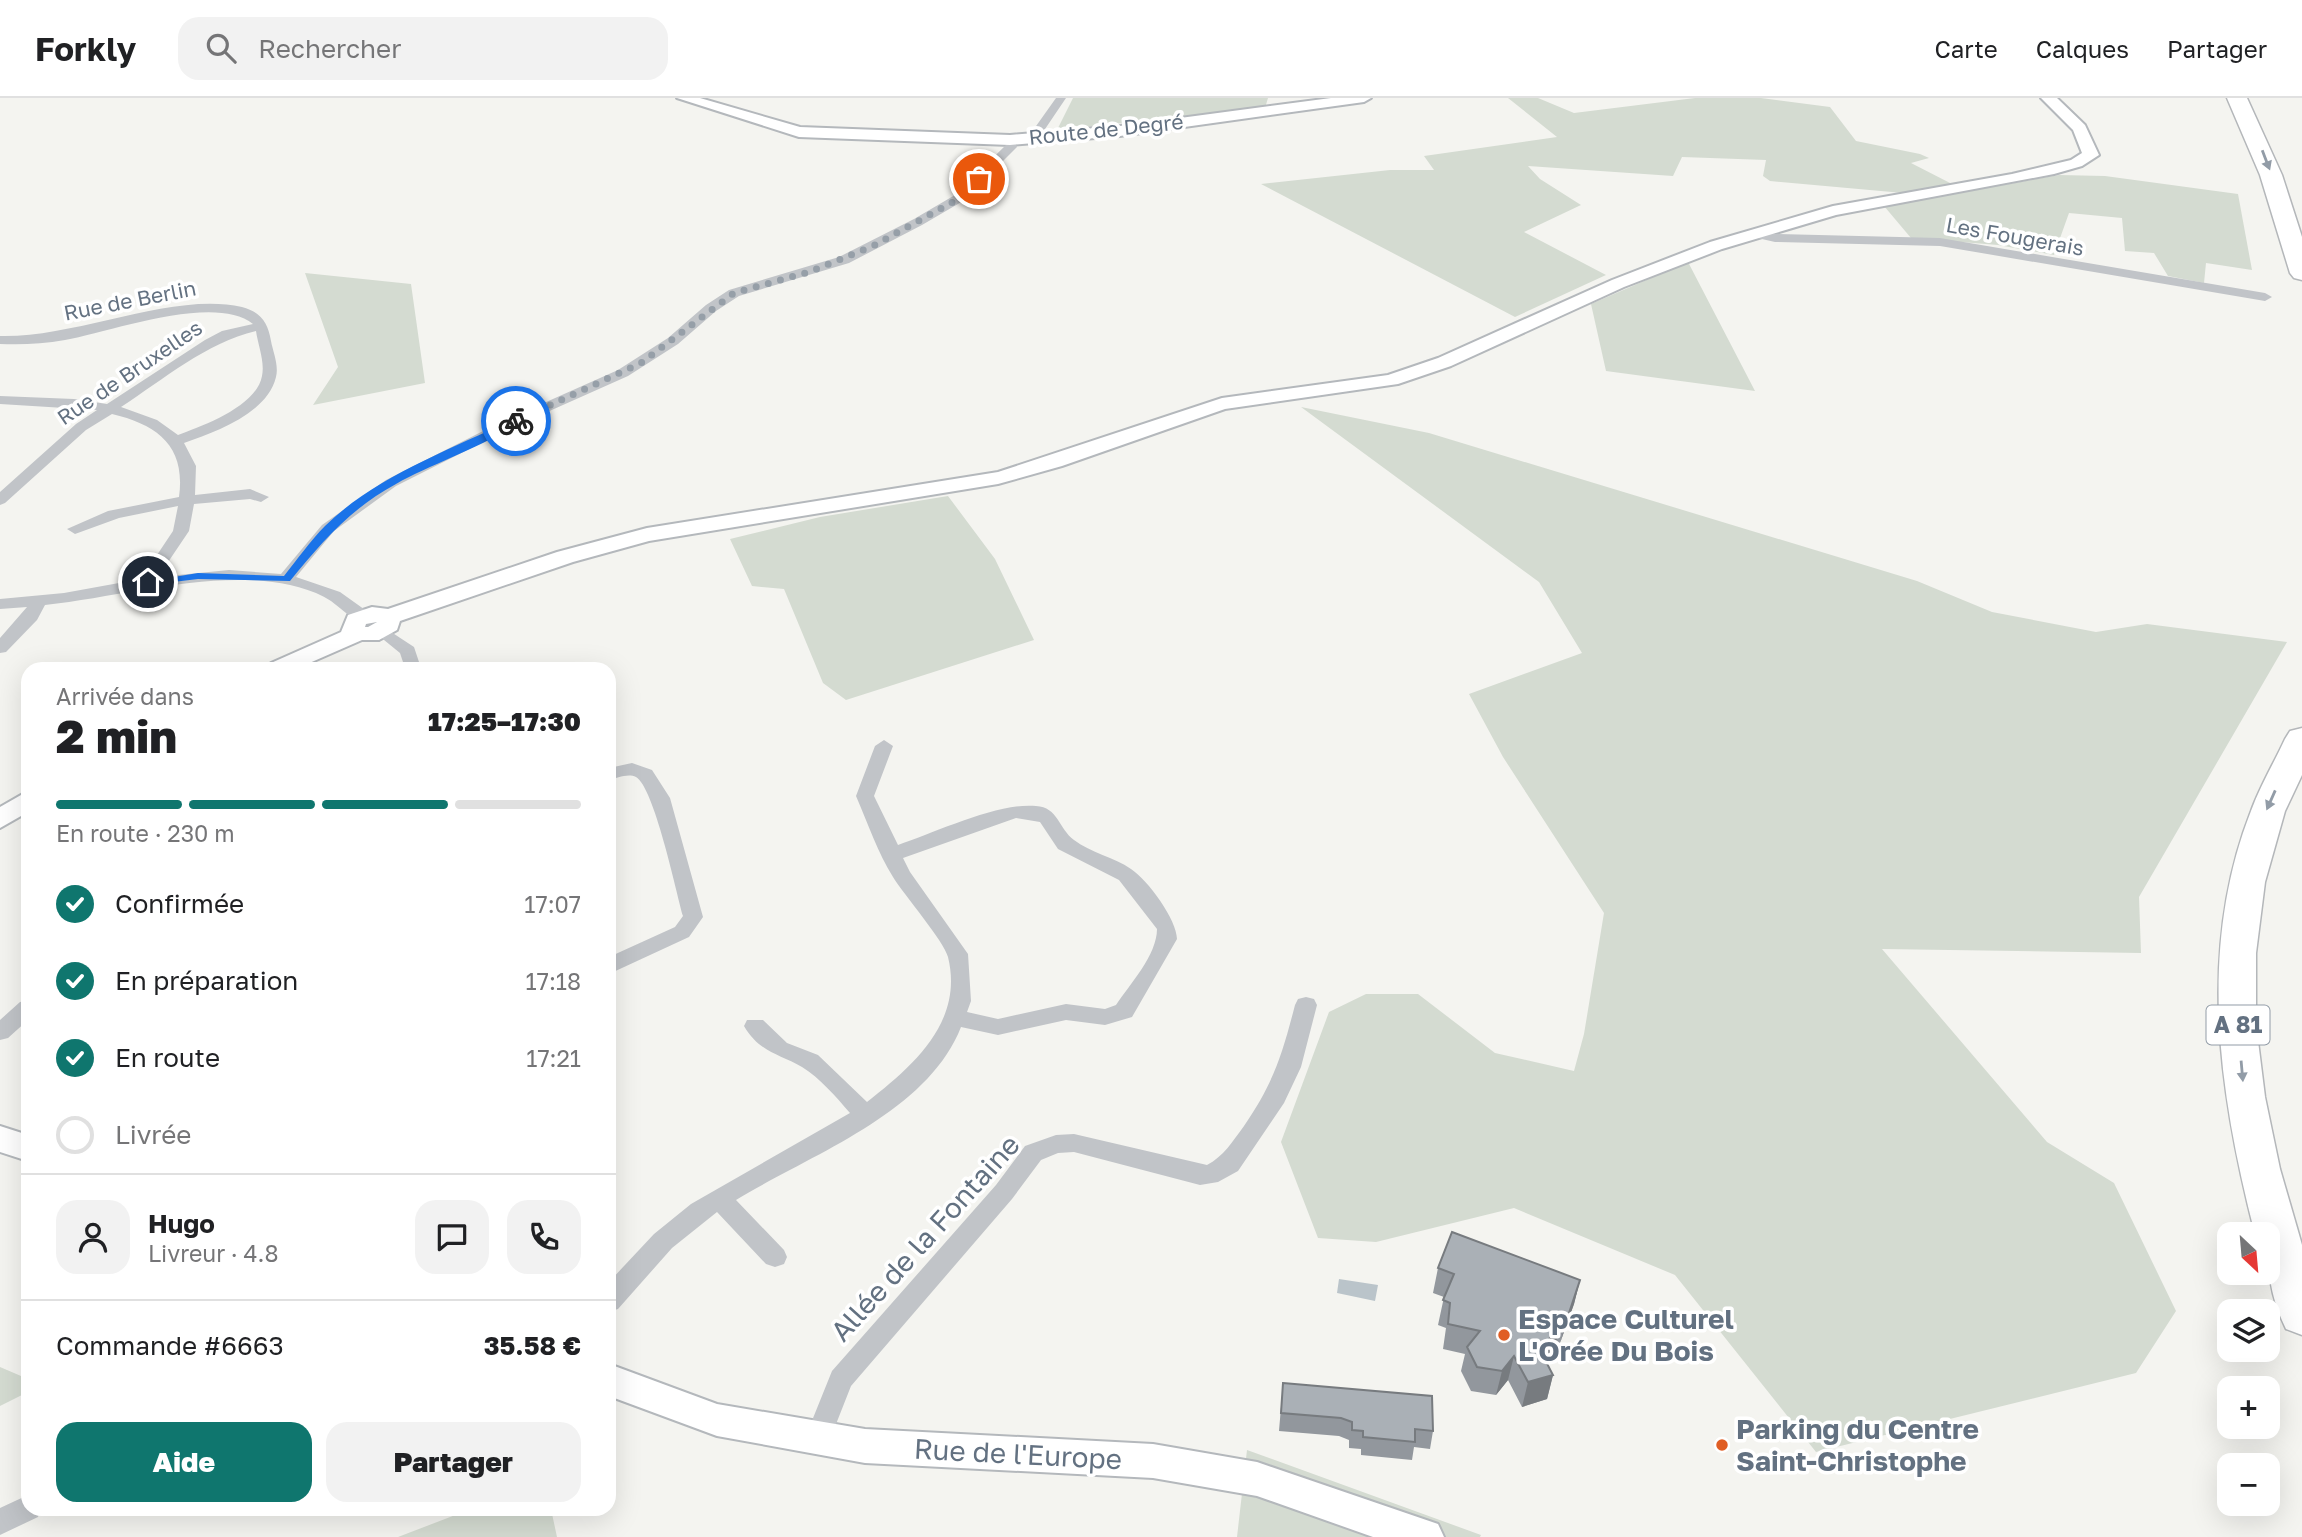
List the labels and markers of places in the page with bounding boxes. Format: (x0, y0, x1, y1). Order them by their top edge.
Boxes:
pin (949, 149, 1009, 209)
pin (118, 552, 178, 612)
place label: Espace Culturel L'Orée Du Bois (1518, 1302, 1734, 1367)
marker: Espace Culturel L'Orée Du Bois (1496, 1327, 1512, 1343)
place label: Parking du Centre Saint-Christophe (1736, 1412, 1979, 1477)
marker: Parking du Centre Saint-Christophe (1714, 1437, 1730, 1453)

